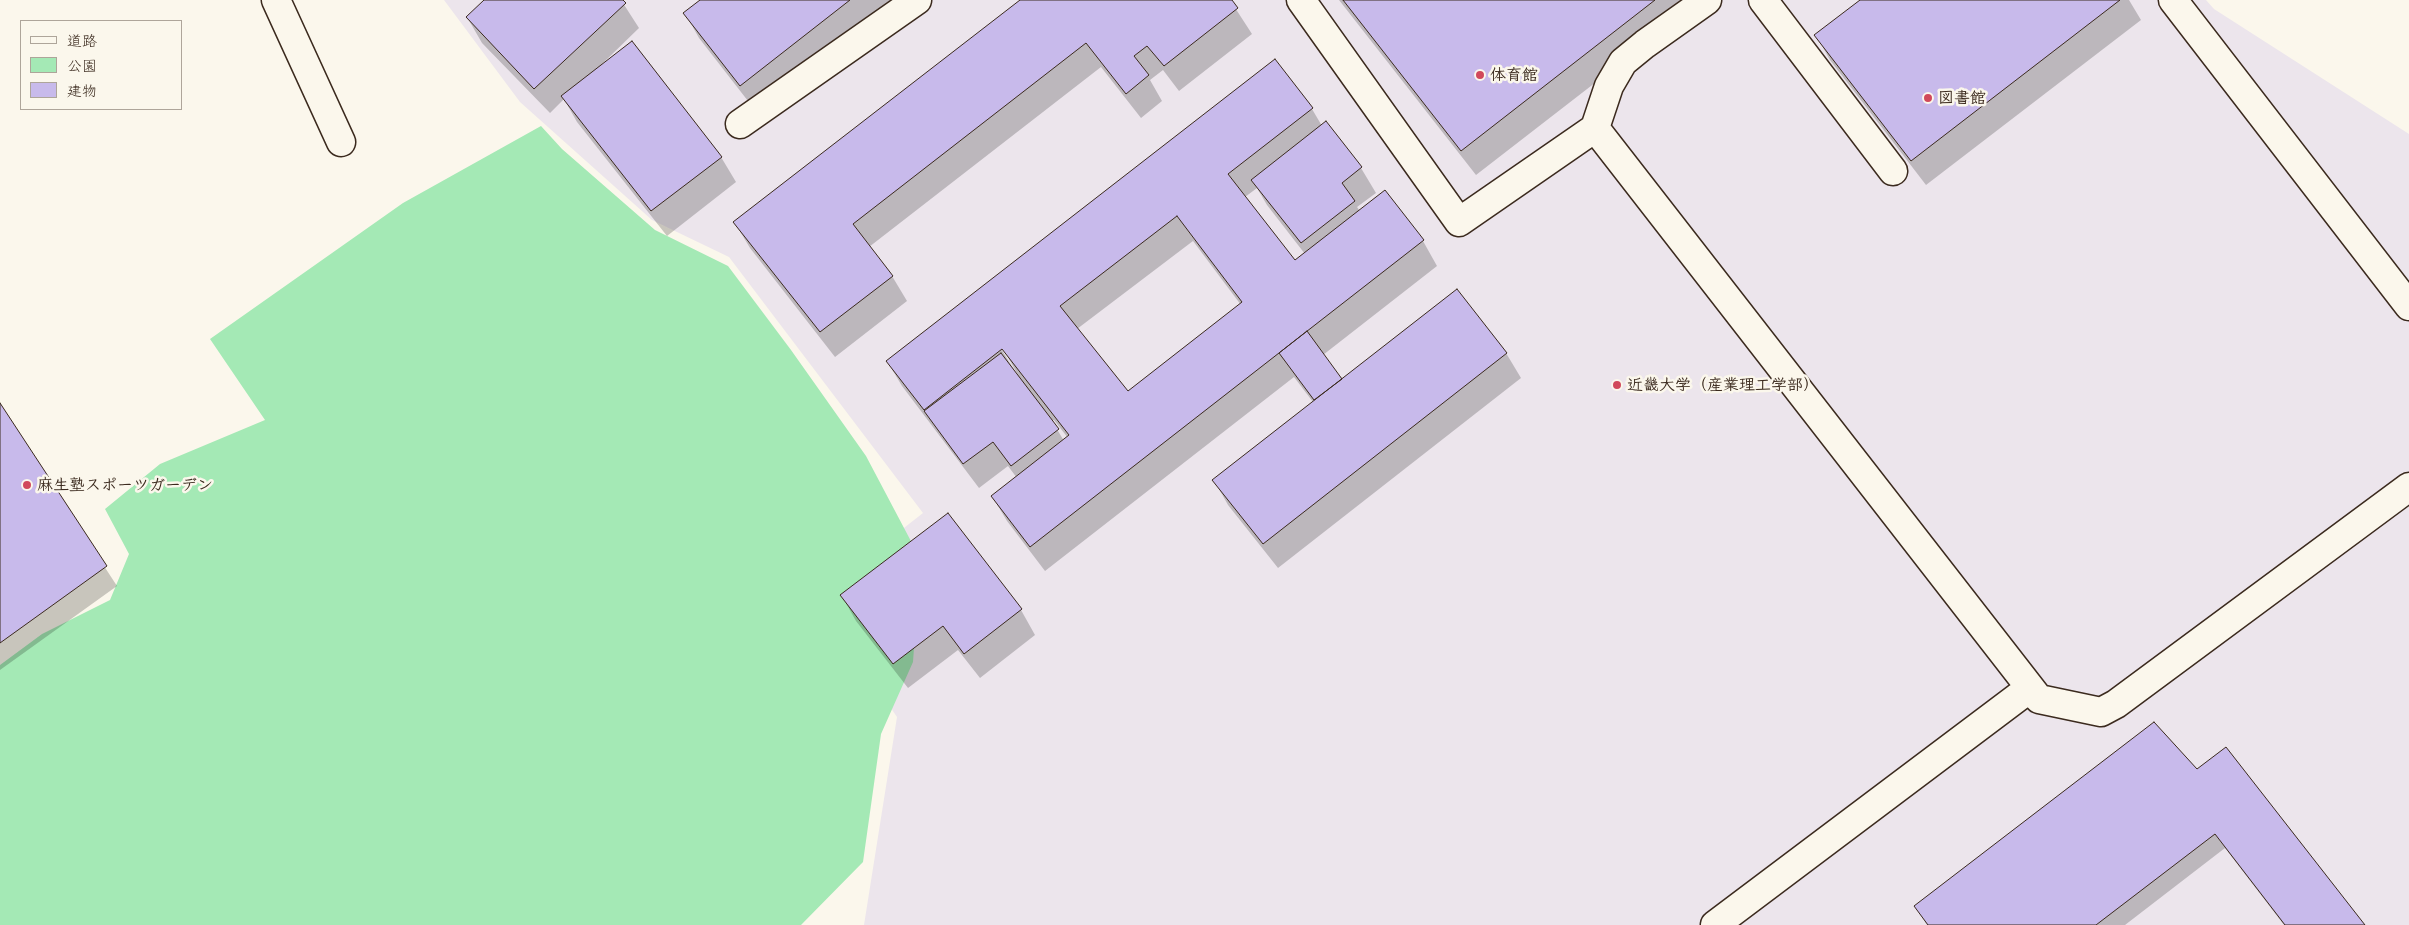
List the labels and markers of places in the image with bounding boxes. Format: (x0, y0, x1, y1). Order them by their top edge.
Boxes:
place label: 体育館 (1490, 65, 1538, 85)
marker: 体育館 (1474, 69, 1486, 81)
place label: 図書館 (1938, 88, 1986, 108)
marker: 図書館 (1922, 92, 1934, 104)
place label: 近畿大学（産業理工学部） (1627, 375, 1819, 395)
marker: 近畿大学（産業理工学部） (1611, 379, 1623, 391)
place label: 麻生塾スポーツガーデン (37, 475, 213, 495)
marker: 麻生塾スポーツガーデン (21, 479, 33, 491)

